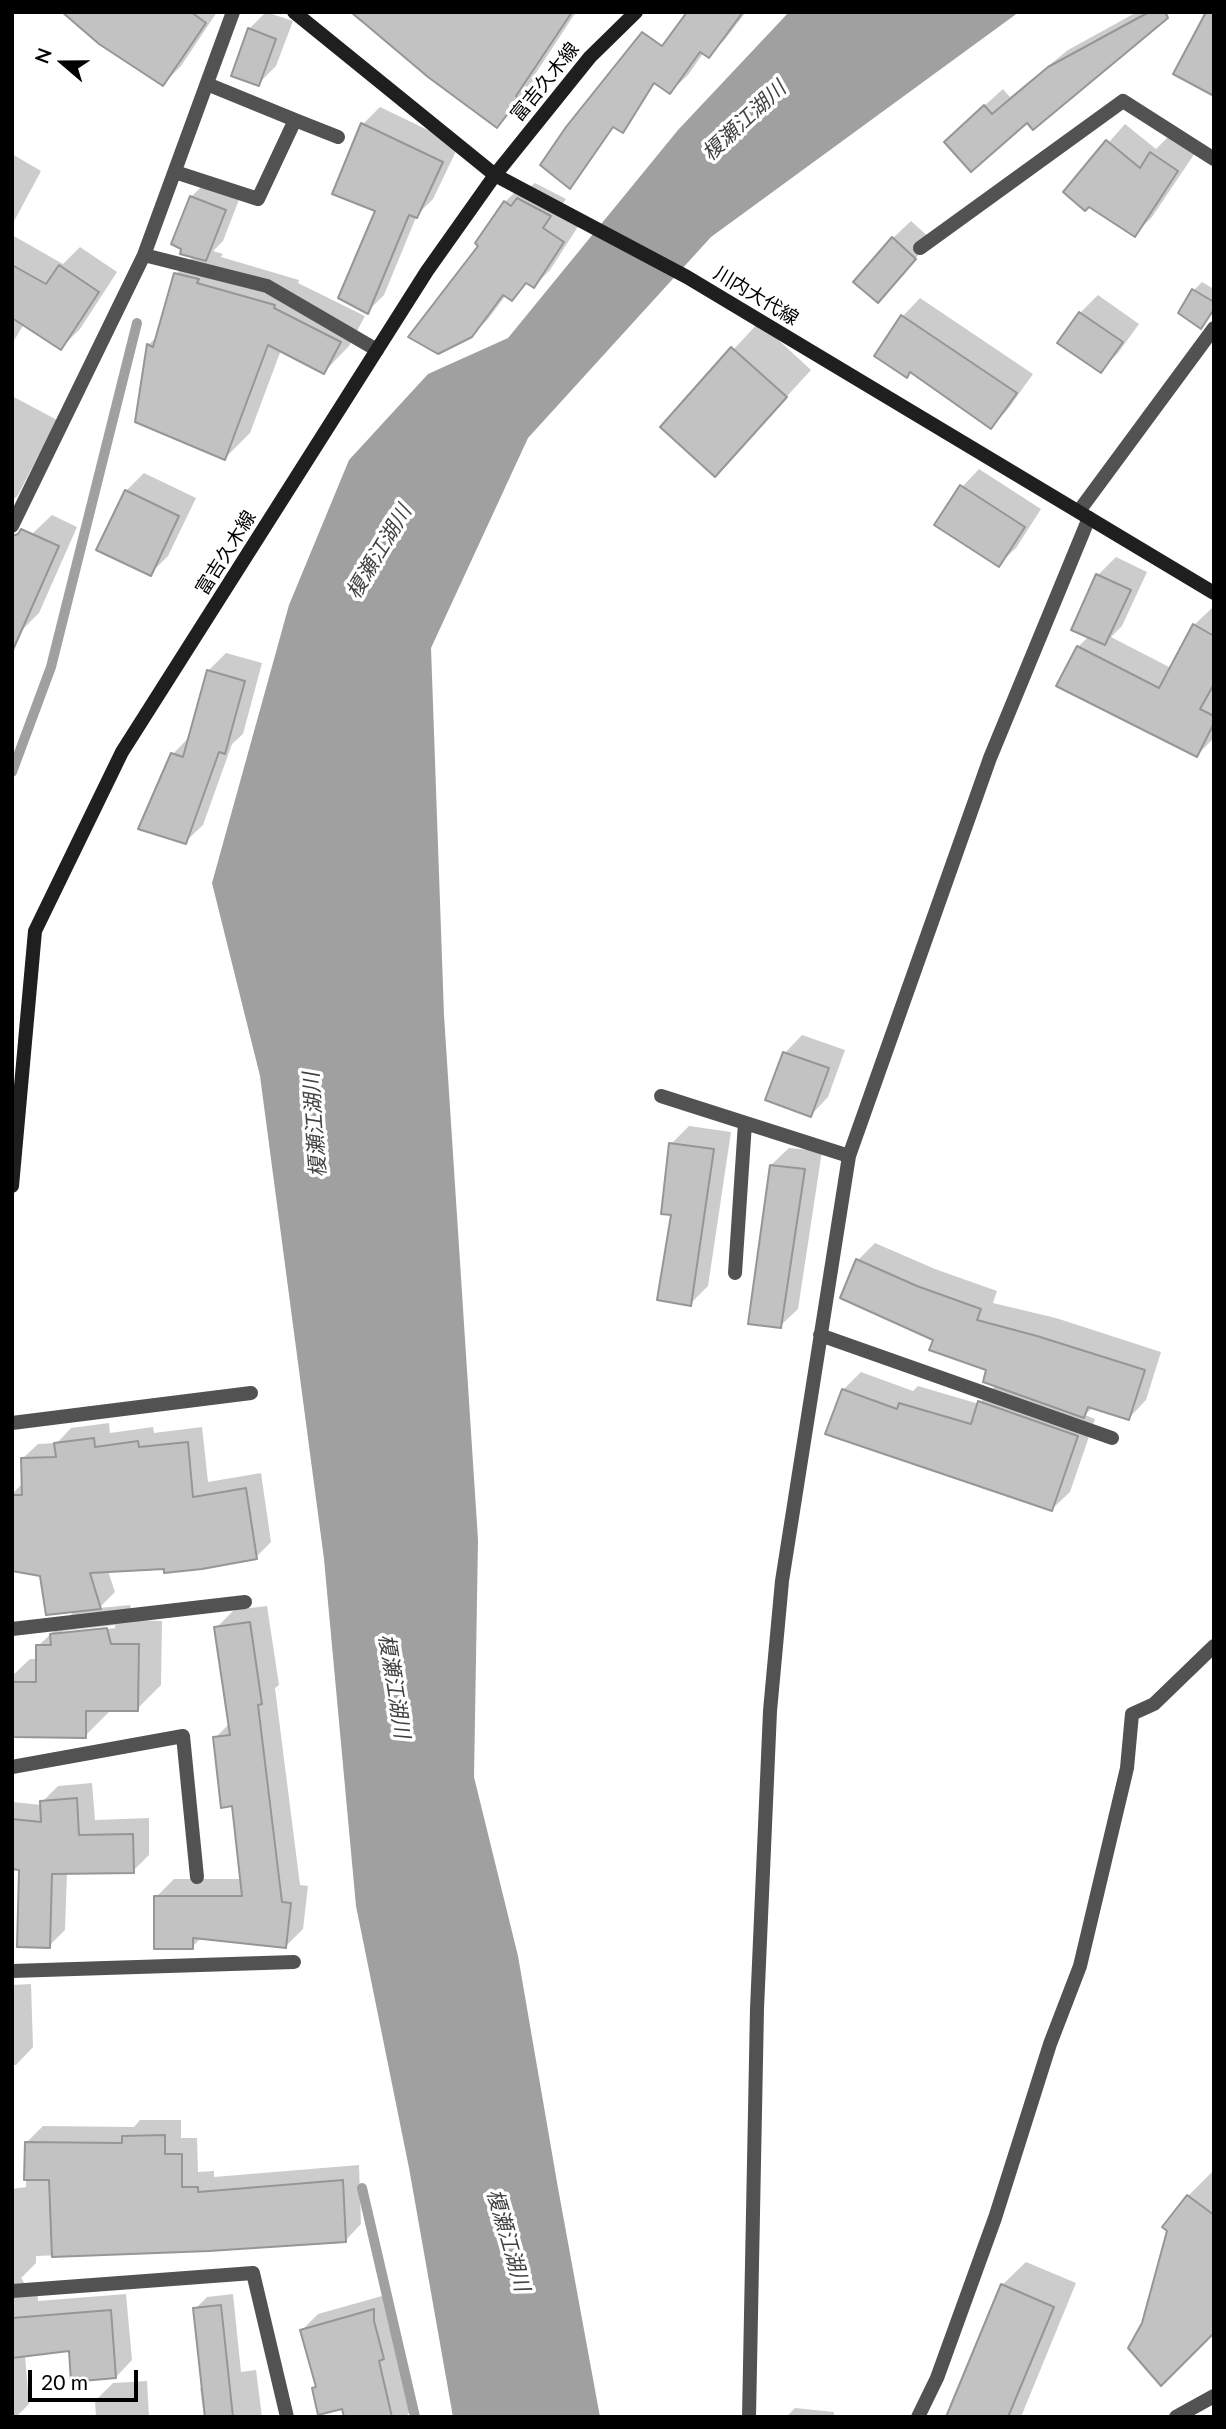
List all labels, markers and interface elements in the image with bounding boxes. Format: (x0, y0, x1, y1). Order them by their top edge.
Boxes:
north arrow (28, 28, 98, 98)
street label: 富吉久木線 (506, 38, 584, 126)
text: N (29, 45, 56, 66)
water label: 榎瀬江湖川 (697, 76, 791, 166)
street label: 川内大代線 (709, 262, 803, 330)
water label: 榎瀬江湖川 (341, 501, 417, 603)
street label: 富吉久木線 (191, 507, 261, 599)
water label: 榎瀬江湖川 (299, 1072, 331, 1178)
water label: 榎瀬江湖川 (373, 1632, 415, 1740)
water label: 榎瀬江湖川 (481, 2186, 535, 2294)
scale bar (32, 2356, 142, 2400)
text: 20 m (41, 2369, 88, 2394)

